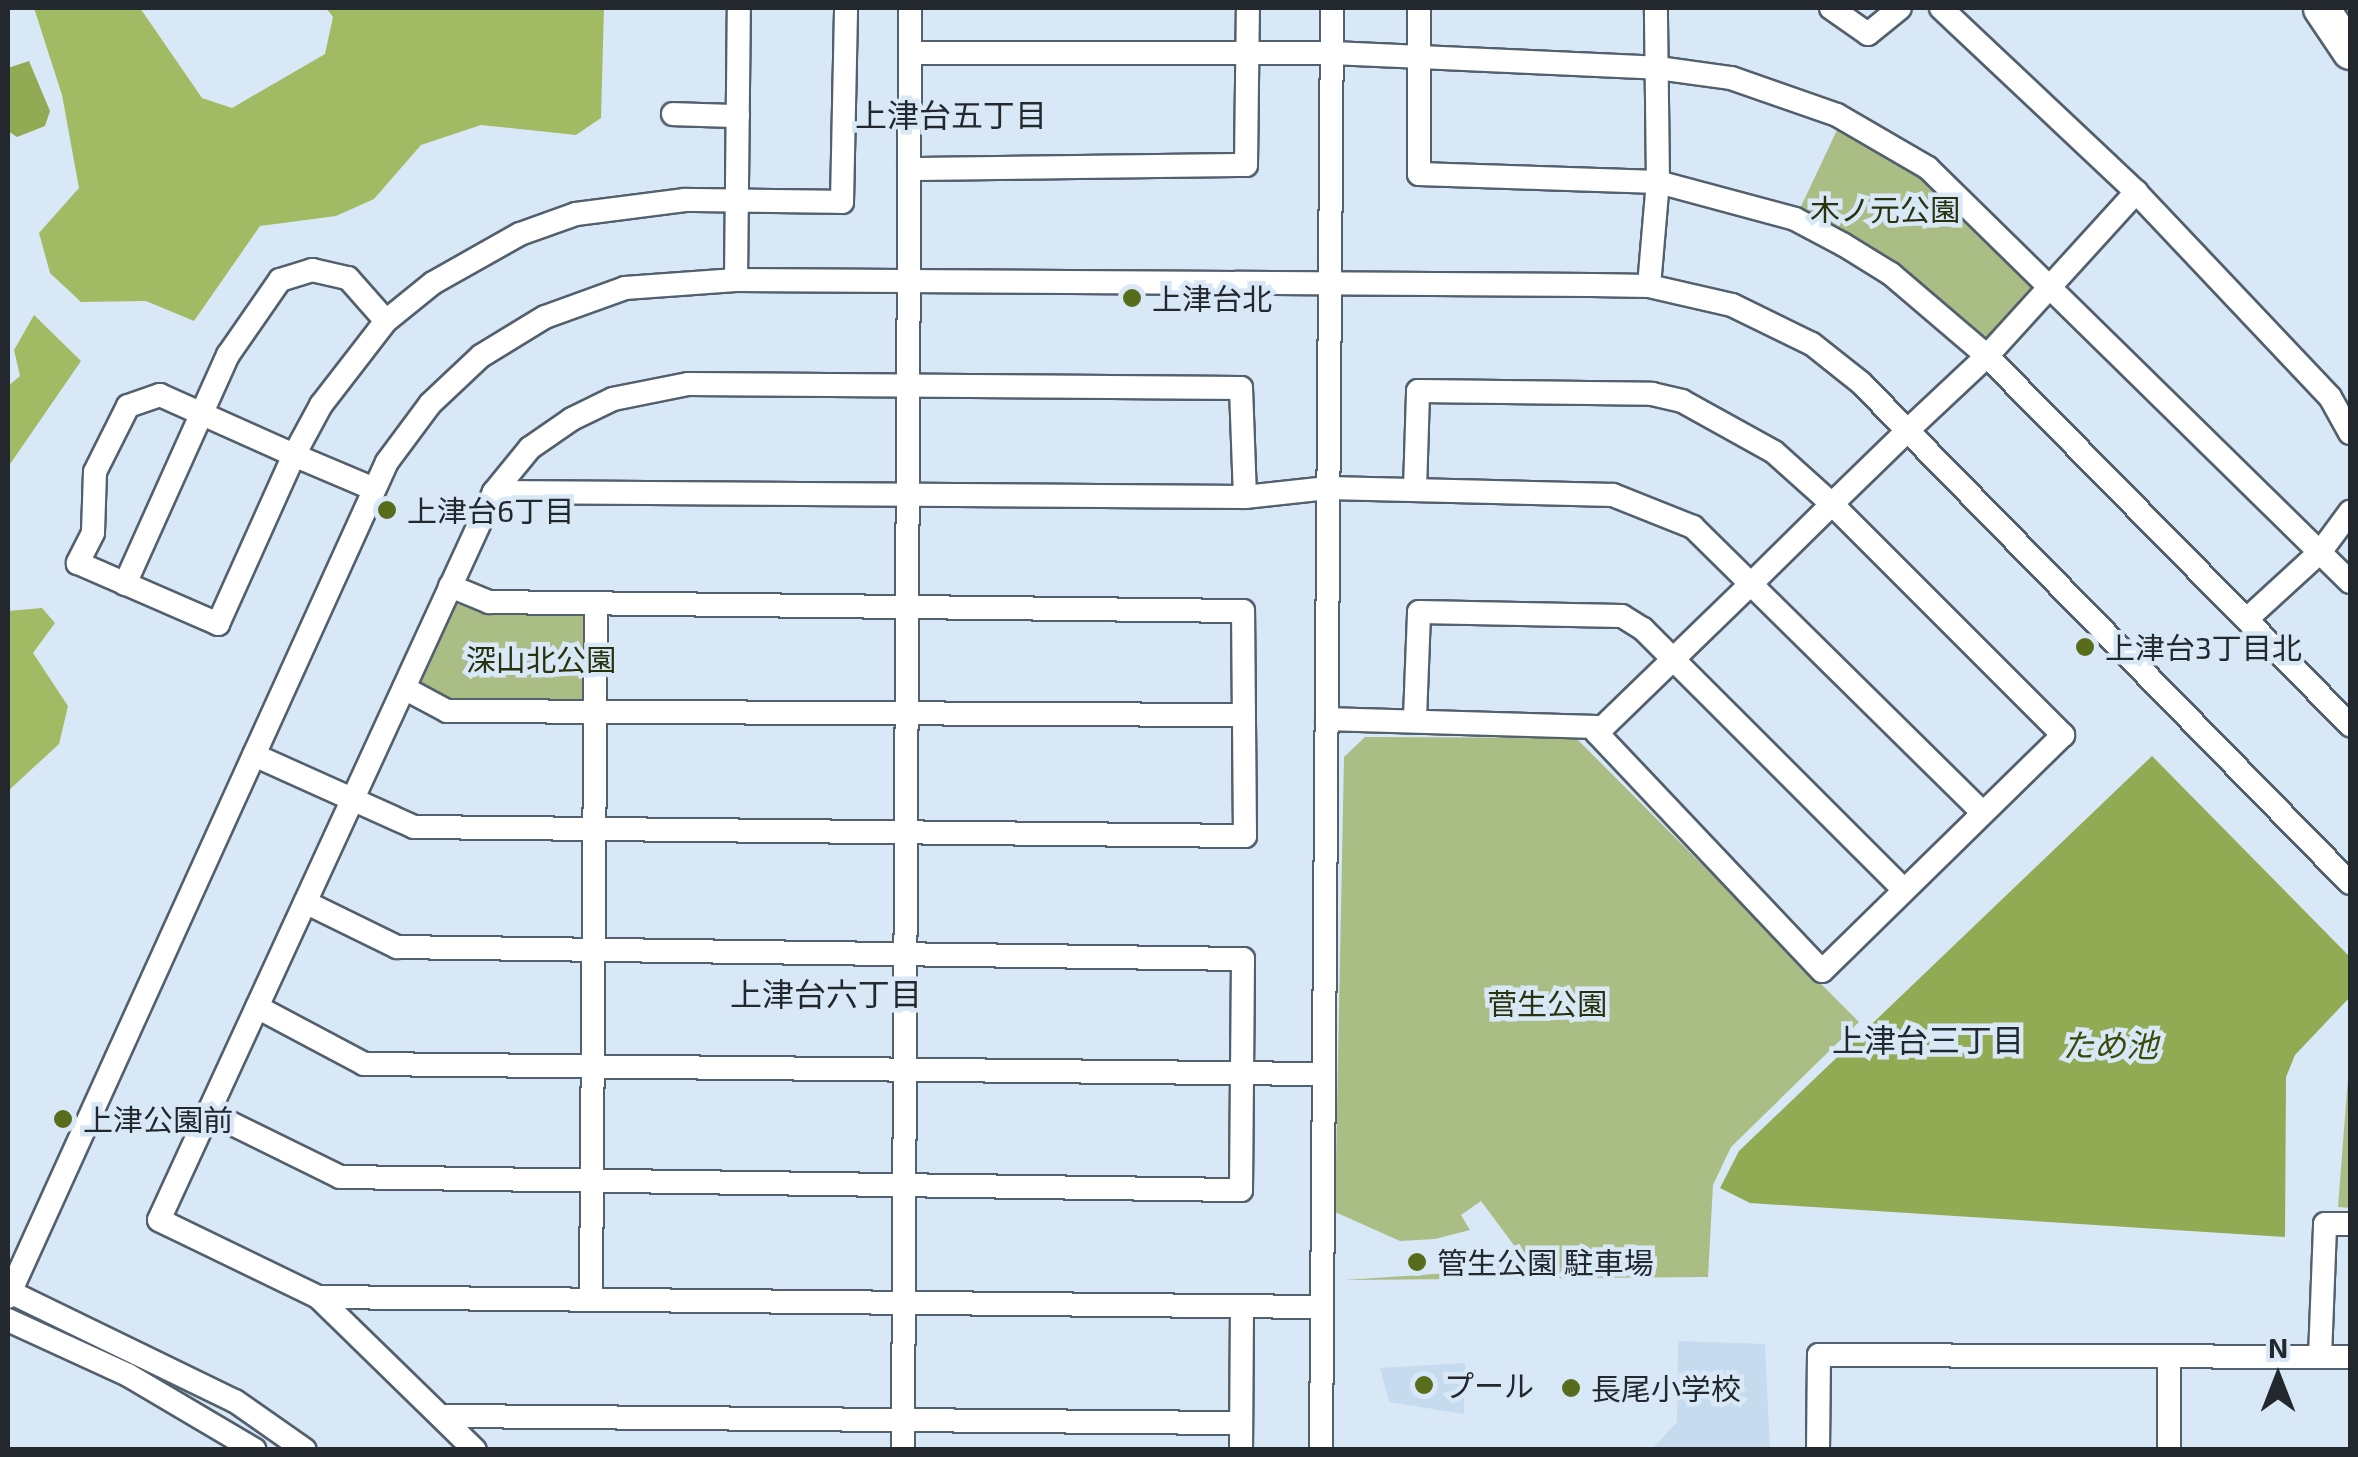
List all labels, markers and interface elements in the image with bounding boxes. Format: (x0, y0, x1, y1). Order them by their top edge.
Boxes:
district label: 上津台五丁目 (855, 95, 1047, 133)
park label: 木ノ元公園 (1810, 191, 1960, 227)
place label: 上津台北 (1152, 280, 1272, 316)
marker: 上津台北 (1121, 287, 1143, 309)
place label: 上津台6丁目 (407, 492, 574, 528)
marker: 上津台6丁目 (376, 499, 398, 521)
place label: 上津台3丁目北 (2105, 629, 2302, 665)
marker: 上津台3丁目北 (2074, 636, 2096, 658)
park label: 深山北公園 (466, 641, 616, 677)
district label: 上津台六丁目 (730, 974, 922, 1012)
park label: 菅生公園 (1487, 985, 1607, 1021)
district label: 上津台三丁目 (1832, 1020, 2024, 1058)
water label: ため池 (2062, 1025, 2158, 1063)
place label: 上津公園前 (83, 1101, 233, 1137)
marker: 上津公園前 (52, 1108, 74, 1130)
place label: 管生公園 駐車場 (1437, 1244, 1654, 1280)
marker: 管生公園 駐車場 (1406, 1251, 1428, 1273)
north arrow (2228, 1327, 2328, 1427)
text: N (2268, 1330, 2288, 1364)
place label: プール (1444, 1367, 1534, 1403)
place label: 長尾小学校 (1591, 1370, 1741, 1406)
marker: プール (1413, 1374, 1435, 1396)
marker: 長尾小学校 (1560, 1377, 1582, 1399)

